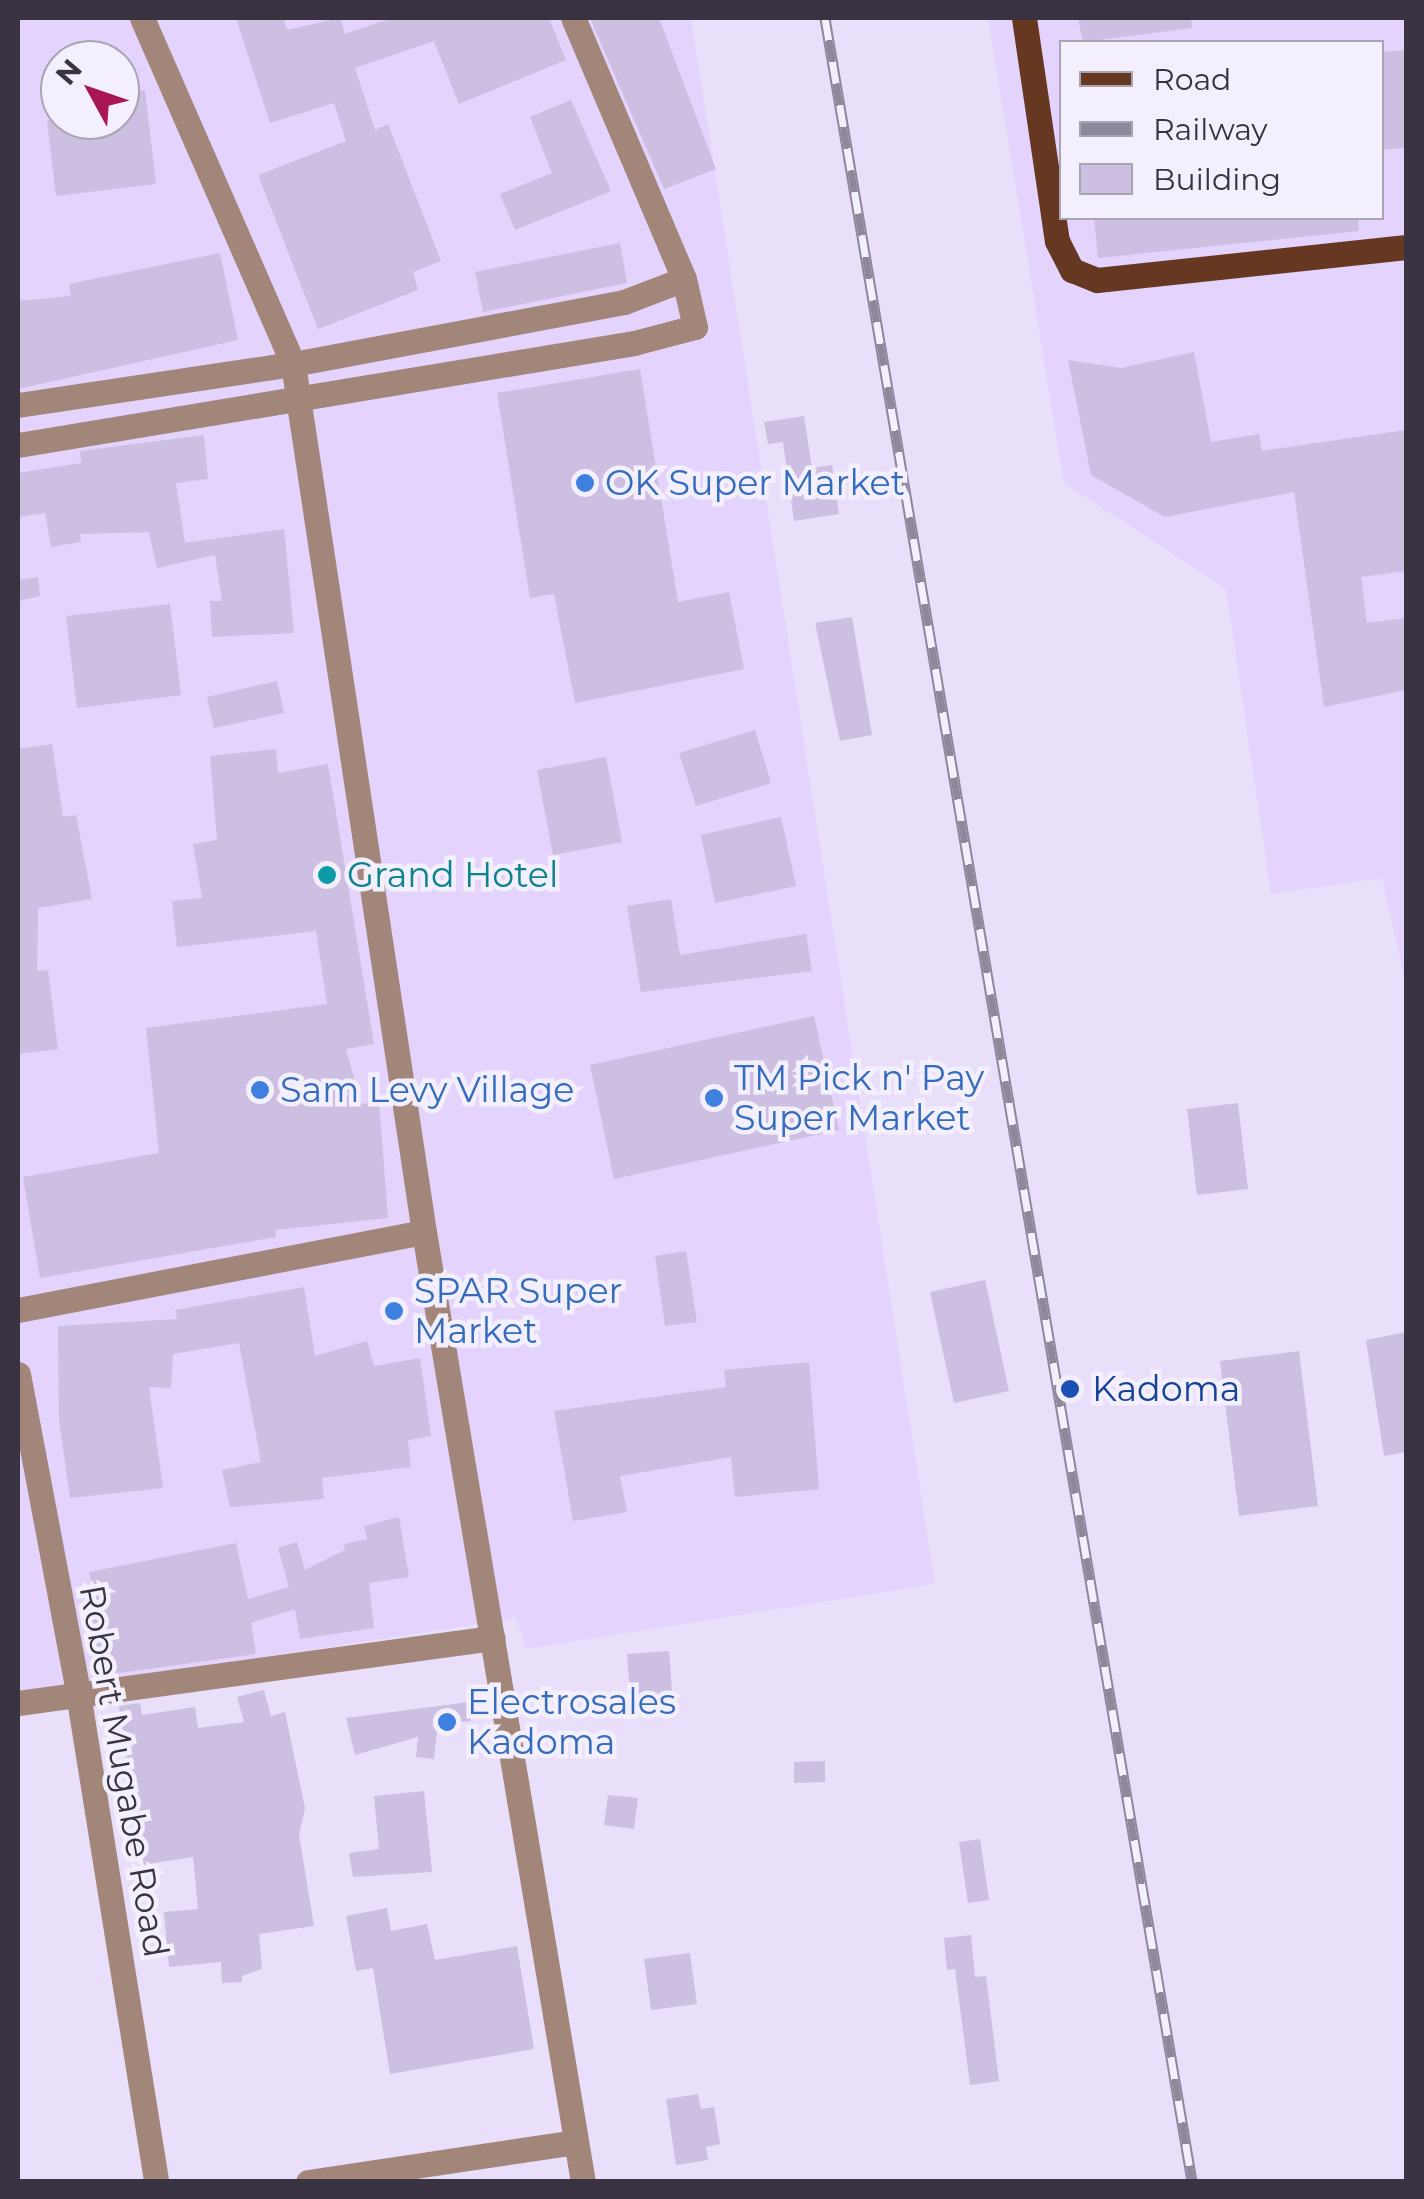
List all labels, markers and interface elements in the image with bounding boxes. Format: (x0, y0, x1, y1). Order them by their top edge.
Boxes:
north arrow (40, 40, 140, 140)
legend (1059, 40, 1384, 220)
text: N (48, 52, 89, 92)
text: Road (1153, 61, 1231, 98)
text: Railway (1153, 111, 1268, 148)
text: Building (1153, 161, 1281, 198)
place label: OK Super Market (605, 462, 905, 504)
marker: OK Super Market (574, 472, 596, 494)
place label: Grand Hotel (347, 854, 558, 896)
marker: Grand Hotel (316, 864, 338, 886)
place label: TM Pick n' Pay Super Market (734, 1057, 984, 1139)
place label: Sam Levy Village (280, 1069, 574, 1111)
marker: Sam Levy Village (249, 1079, 271, 1101)
marker: TM Pick n' Pay Super Market (703, 1087, 725, 1109)
place label: SPAR Super Market (414, 1270, 623, 1352)
marker: SPAR Super Market (383, 1300, 405, 1322)
place label: Kadoma (1092, 1368, 1241, 1410)
marker: Kadoma (1057, 1376, 1083, 1402)
street label: Robert Mugabe Road (71, 1582, 177, 1960)
place label: Electrosales Kadoma (467, 1681, 676, 1763)
marker: Electrosales Kadoma (436, 1711, 458, 1733)

